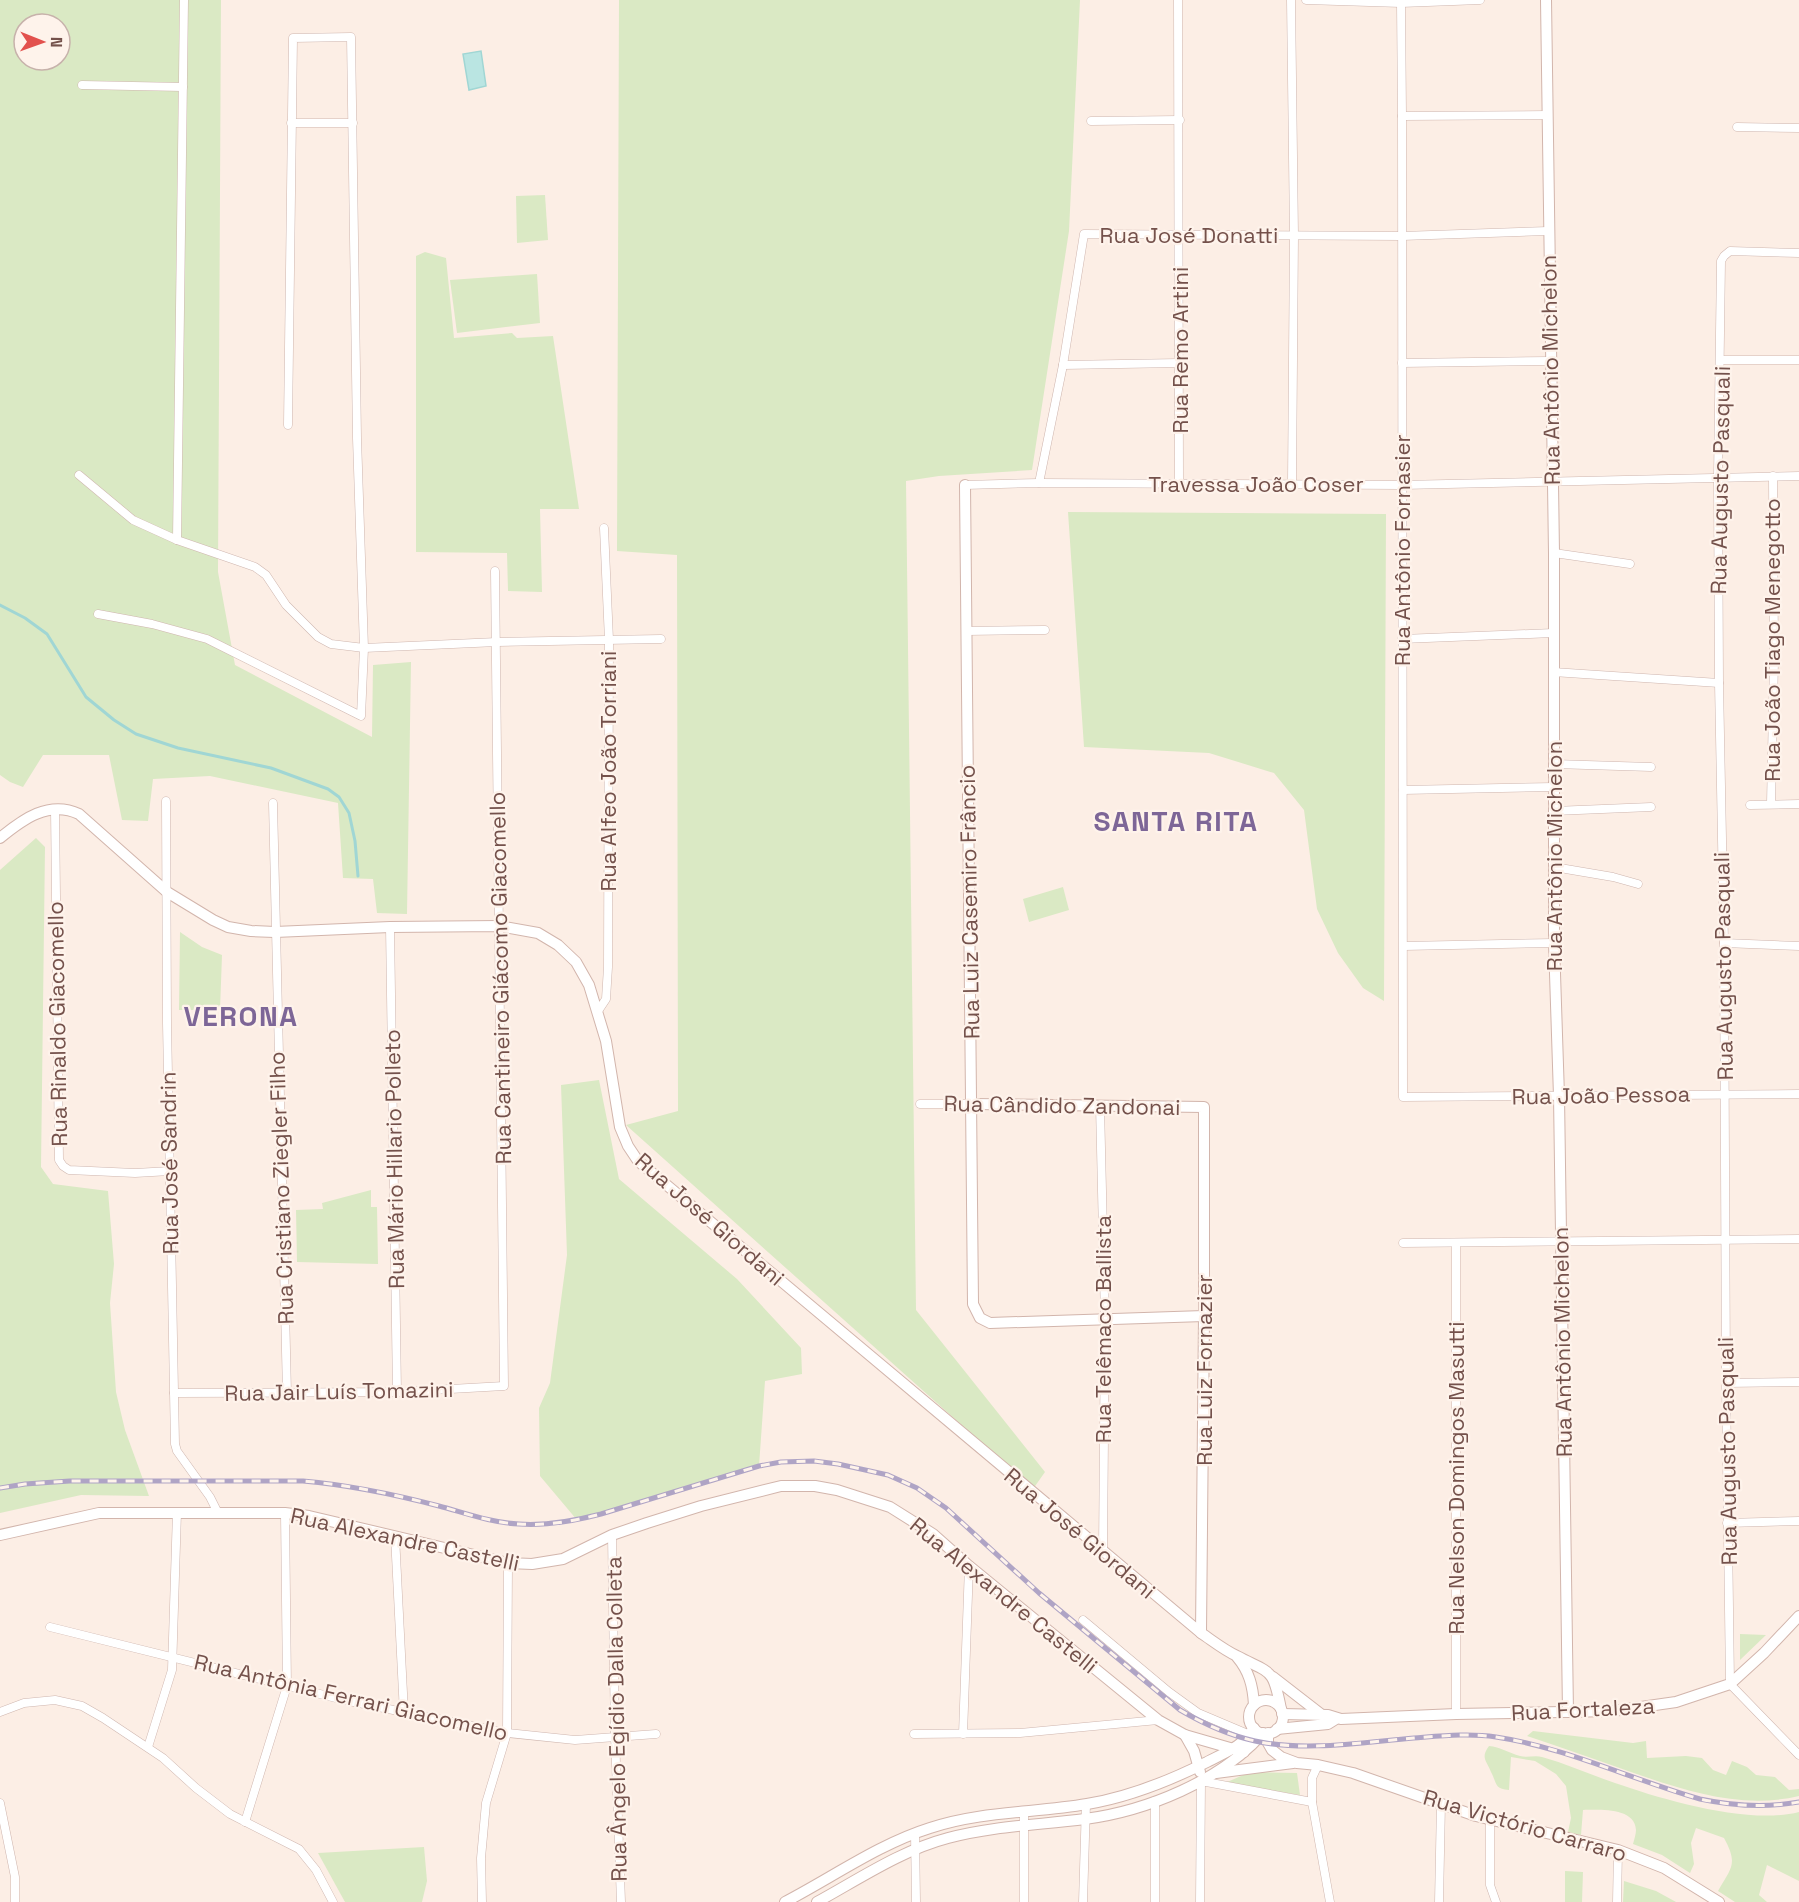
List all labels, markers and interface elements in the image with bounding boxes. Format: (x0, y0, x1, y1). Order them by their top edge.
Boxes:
north arrow (12, 12, 72, 72)
text: N (46, 37, 67, 48)
street label: Rua José Donatti (1100, 221, 1278, 249)
street label: Rua Antônio Michelon (1534, 255, 1566, 485)
street label: Rua Remo Artini (1166, 267, 1194, 433)
street label: Rua Augusto Pasquali (1704, 365, 1736, 595)
street label: Rua Antônio Fornasier (1388, 434, 1416, 666)
street label: Travessa João Coser (1148, 470, 1364, 498)
street label: Rua João Tiago Menegotto (1758, 498, 1786, 782)
street label: Rua Alfeo João Torriani (594, 650, 622, 892)
street label: Rua Antônio Michelon (1540, 741, 1568, 971)
street label: Rua Luiz Casemiro Frâncio (953, 765, 985, 1039)
street label: Rua Cantineiro Giácomo Giacomello (483, 791, 517, 1165)
district label: SANTA RITA (1093, 803, 1259, 839)
street label: Rua Augusto Pasquali (1707, 851, 1739, 1081)
street label: Rua Rinaldo Giacomello (41, 901, 73, 1147)
district label: VERONA (184, 998, 298, 1034)
street label: Rua Mário Hillario Polleto (378, 1029, 410, 1289)
street label: Rua Cristiano Ziegler Filho (262, 1051, 300, 1325)
street label: Rua José Sandrin (153, 1071, 185, 1255)
street label: Rua João Pessoa (1511, 1079, 1691, 1111)
street label: Rua Cândido Zandonai (943, 1089, 1181, 1121)
street label: Rua José Giordani (629, 1146, 791, 1292)
street label: Rua Telêmaco Ballista (1089, 1214, 1117, 1443)
street label: Rua Antônio Michelon (1546, 1227, 1578, 1457)
street label: Rua Luiz Fornazier (1190, 1274, 1218, 1466)
street label: Rua Nelson Domingos Masutti (1442, 1321, 1470, 1635)
street label: Rua Augusto Pasquali (1711, 1336, 1743, 1566)
street label: Rua Jair Luís Tomazini (224, 1375, 454, 1407)
street label: Rua José Giordani (999, 1461, 1161, 1605)
street label: Rua Alexandre Castelli (288, 1501, 522, 1577)
street label: Rua Alexandre Castelli (904, 1511, 1104, 1679)
street label: Rua Ângelo Egídio Dalla Colleta (599, 1556, 633, 1882)
street label: Rua Antônia Ferrari Giacomello (191, 1647, 511, 1747)
street label: Rua Fortaleza (1510, 1691, 1656, 1727)
street label: Rua Victório Carraro (1420, 1783, 1630, 1867)

